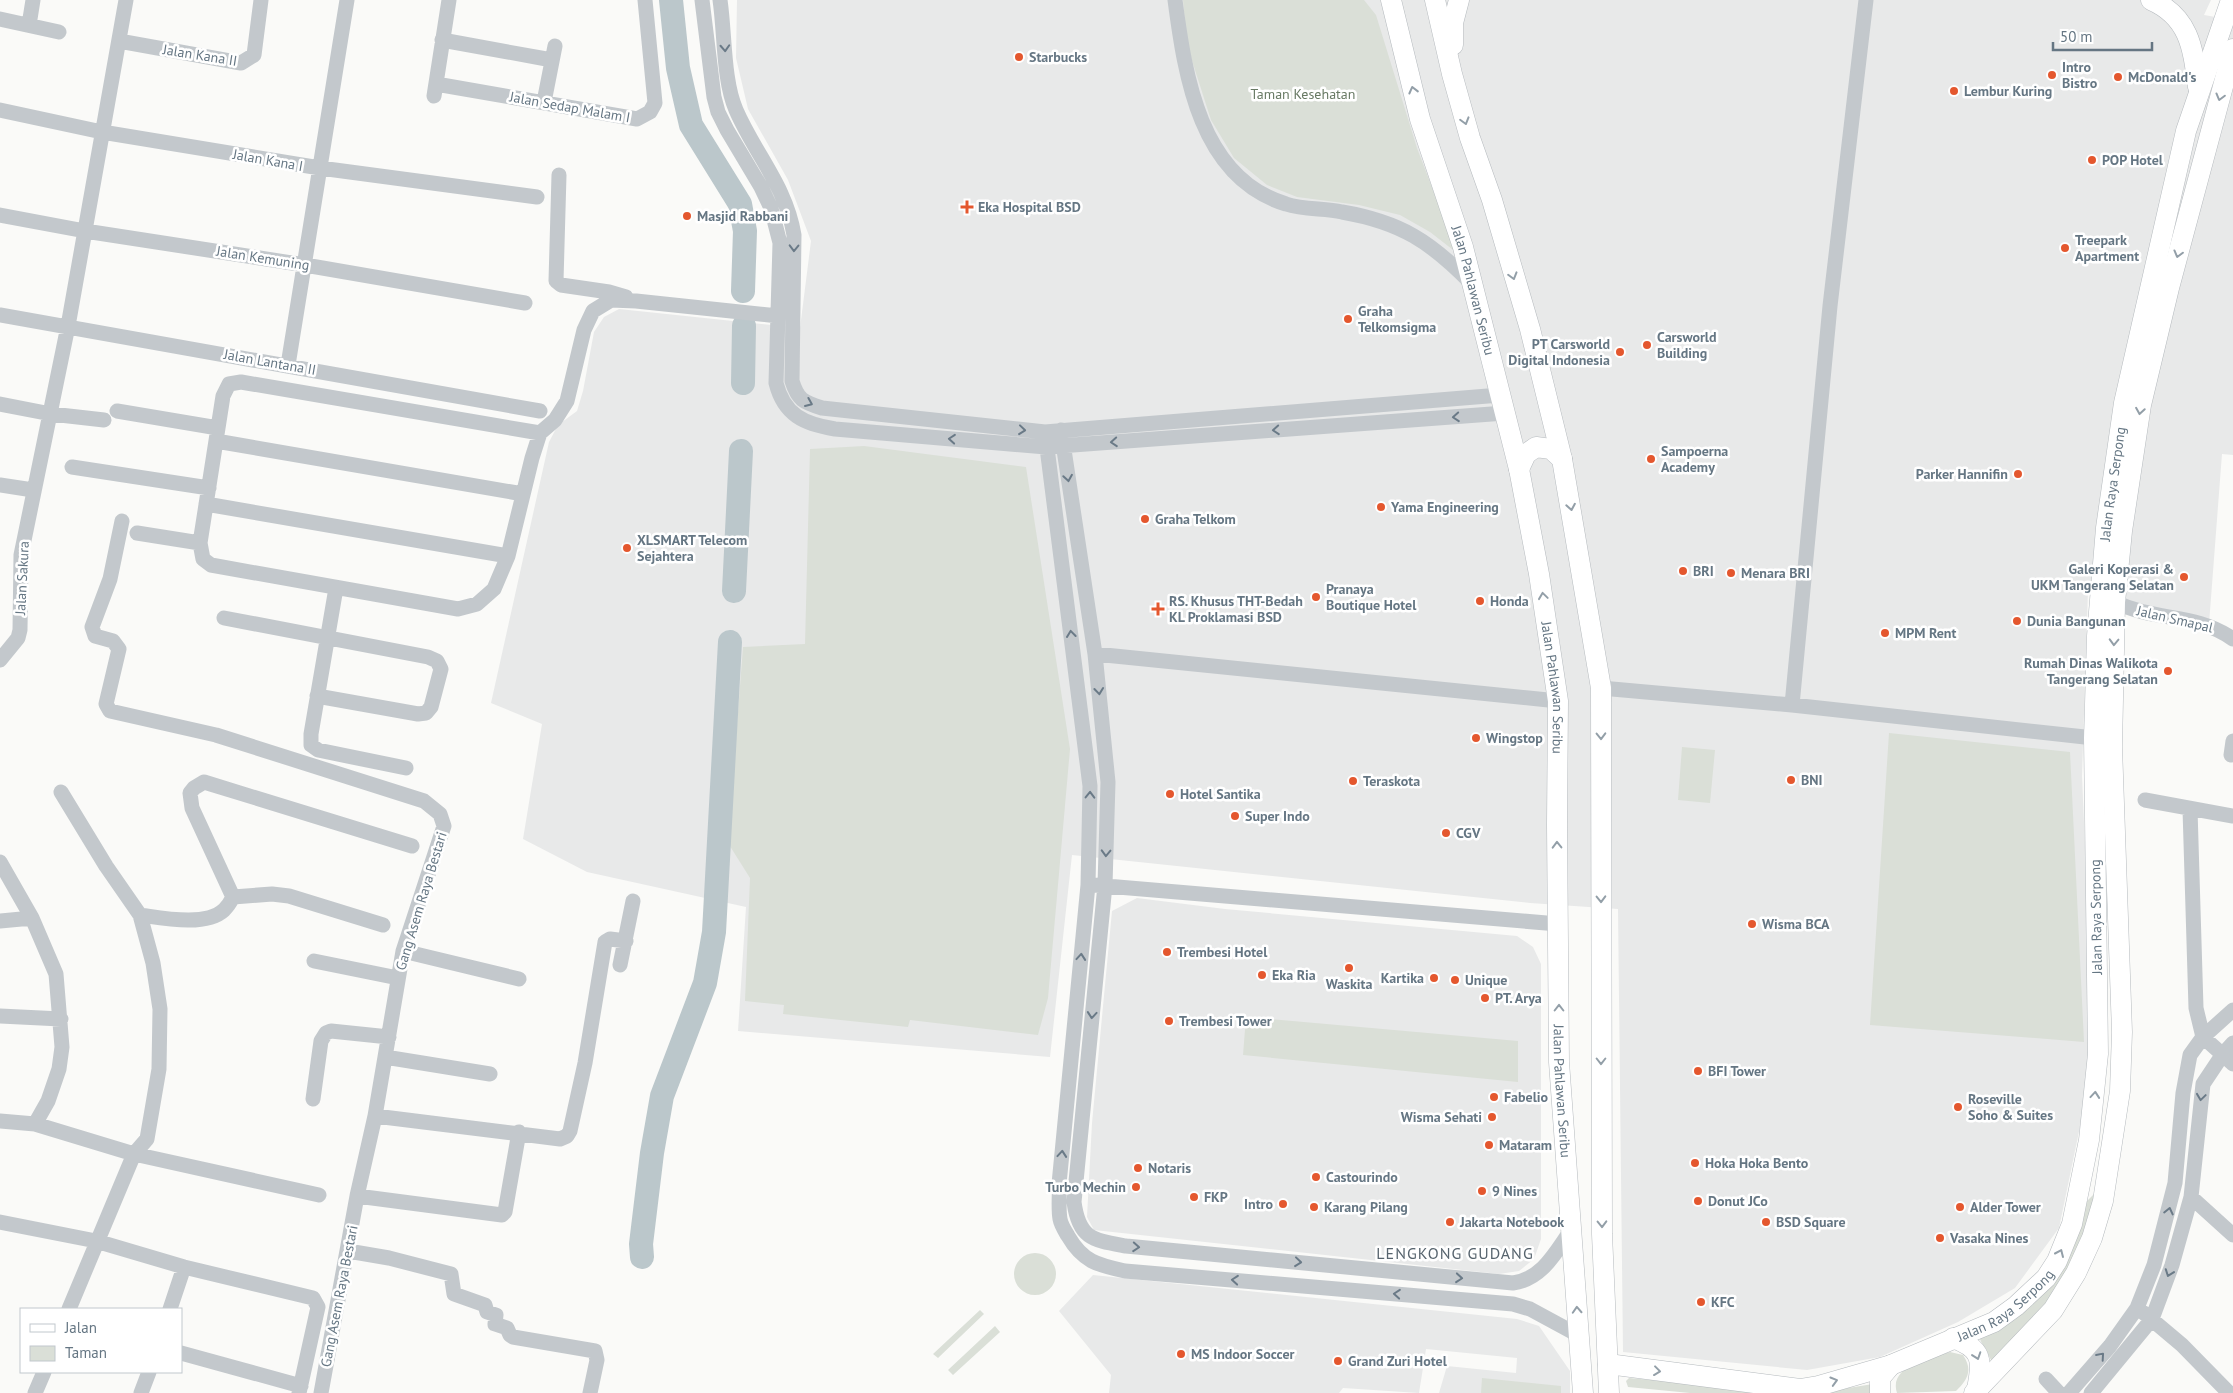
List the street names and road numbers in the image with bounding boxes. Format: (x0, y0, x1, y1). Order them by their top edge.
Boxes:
street label: Jalan Kana II (161, 40, 238, 70)
street label: Jalan Sedap Malam I (507, 87, 632, 126)
street label: Jalan Kana I (231, 145, 305, 175)
street label: Jalan Pahlawan Seribu (1447, 222, 1499, 357)
street label: Jalan Kemuning (214, 242, 311, 274)
street label: Jalan Lantana II (222, 345, 317, 379)
street label: Jalan Raya Serpong (2096, 425, 2129, 543)
street label: Jalan Sakura (11, 541, 33, 616)
street label: Jalan Smapal (2134, 601, 2215, 637)
street label: Jalan Pahlawan Seribu (1537, 619, 1567, 754)
street label: Gang Asem Raya Bestari (391, 830, 451, 972)
street label: Jalan Raya Serpong (2086, 859, 2106, 976)
street label: Jalan Pahlawan Seribu (1550, 1023, 1575, 1158)
street label: Gang Asem Raya Bestari (316, 1224, 362, 1368)
street label: Jalan Raya Serpong (1953, 1266, 2058, 1346)

